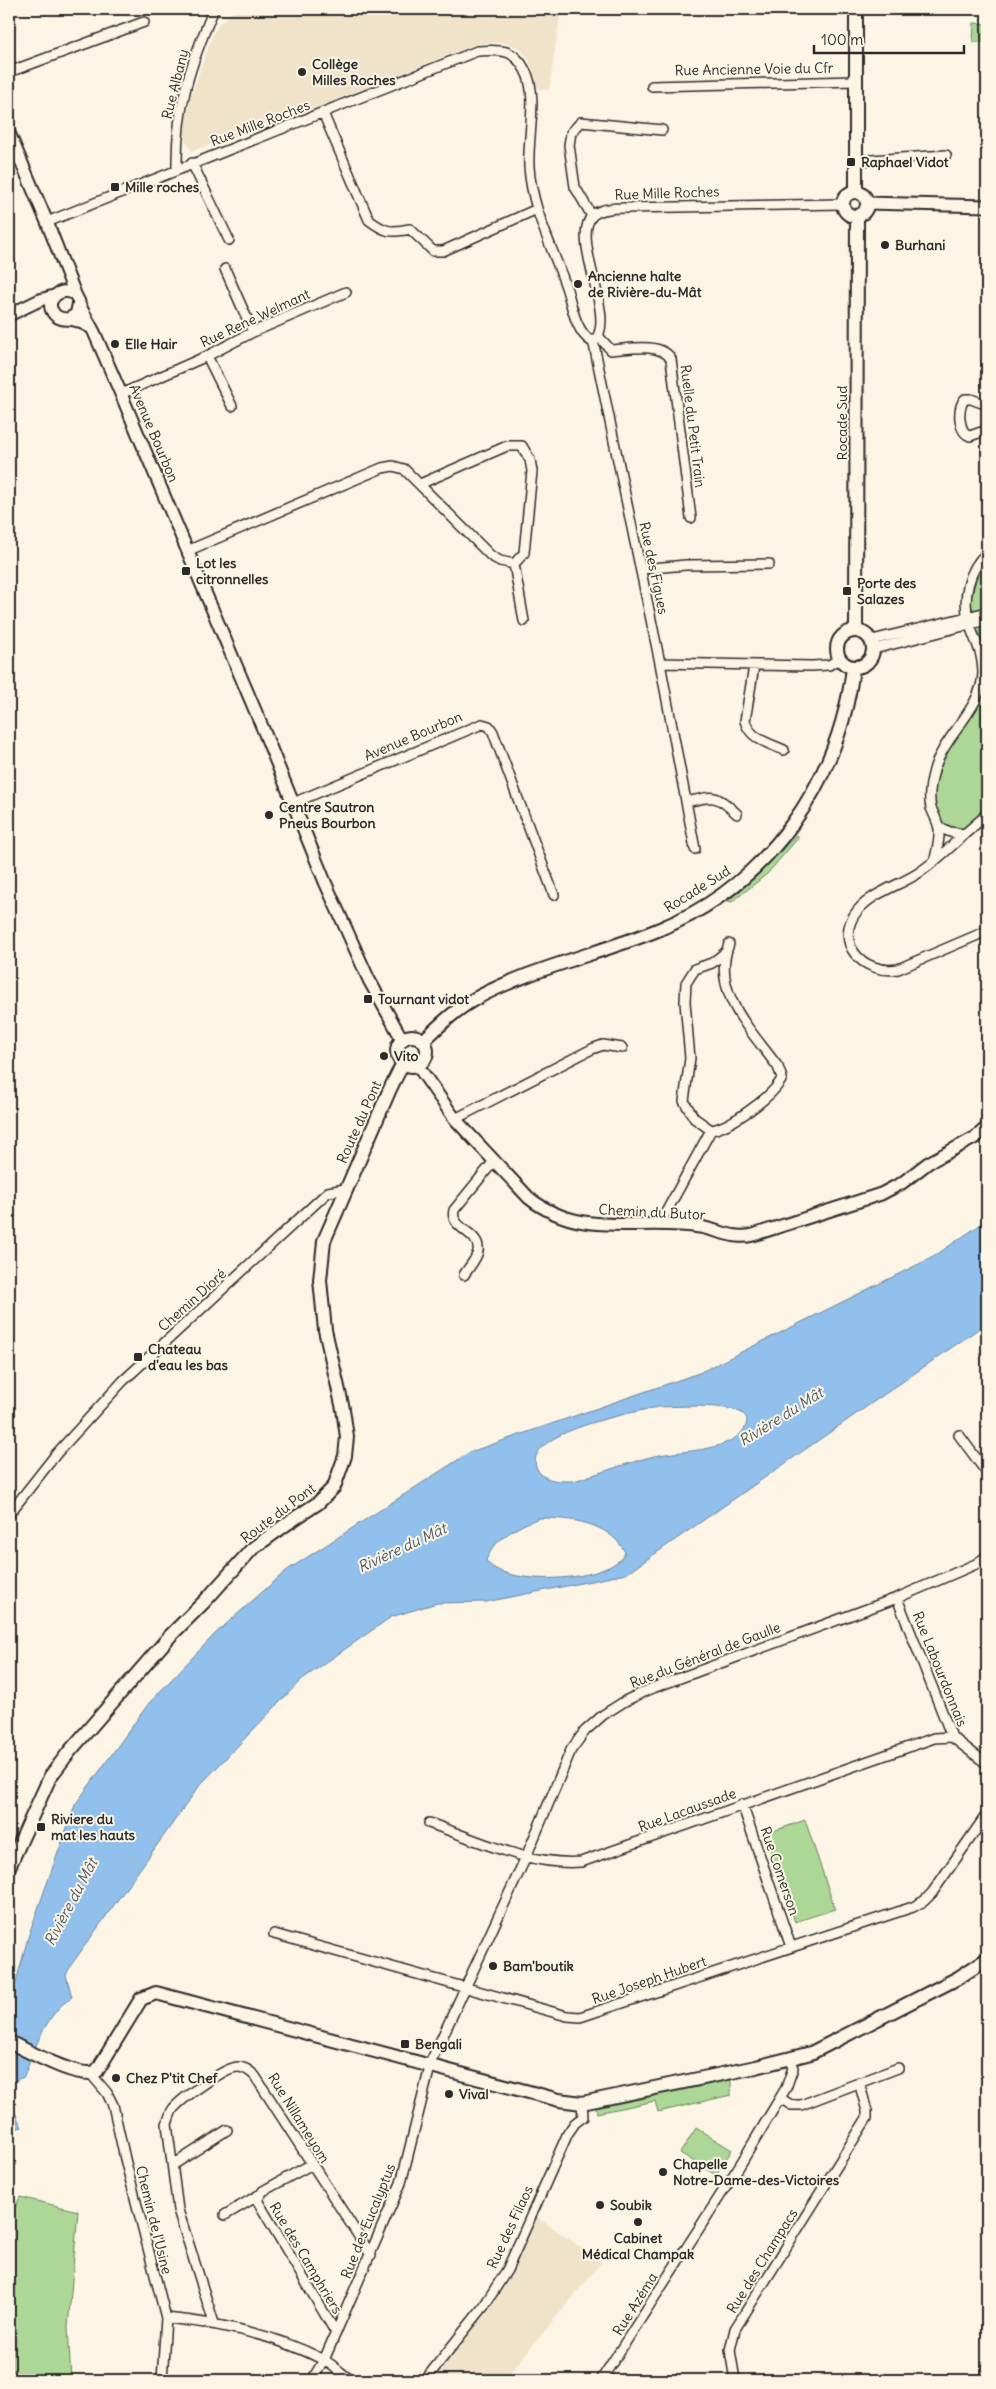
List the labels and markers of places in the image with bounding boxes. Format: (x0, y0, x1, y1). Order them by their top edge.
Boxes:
place label: Collège Milles Roches (312, 55, 396, 89)
marker: Collège Milles Roches (296, 66, 308, 78)
place label: Raphael Vidot (861, 153, 949, 171)
marker: Raphael Vidot (845, 156, 857, 168)
place label: Mille roches (125, 178, 200, 196)
marker: Mille roches (109, 181, 121, 193)
place label: Burhani (895, 236, 945, 254)
marker: Burhani (879, 239, 891, 251)
place label: Ancienne halte de Rivière-du-Mât (588, 267, 702, 301)
marker: Ancienne halte de Rivière-du-Mât (572, 278, 584, 290)
place label: Elle Hair (125, 335, 178, 353)
marker: Elle Hair (109, 338, 121, 350)
place label: Lot les citronnelles (196, 554, 269, 588)
marker: Lot les citronnelles (180, 565, 192, 577)
place label: Porte des Salazes (857, 574, 917, 608)
marker: Porte des Salazes (841, 585, 853, 597)
place label: Centre Sautron Pneus Bourbon (279, 798, 376, 832)
marker: Centre Sautron Pneus Bourbon (263, 809, 275, 821)
place label: Tournant vidot (378, 990, 469, 1008)
marker: Tournant vidot (362, 993, 374, 1005)
place label: Vito (394, 1047, 419, 1065)
marker: Vito (378, 1050, 390, 1062)
place label: Chateau d'eau les bas (148, 1340, 229, 1374)
marker: Chateau d'eau les bas (132, 1351, 144, 1363)
place label: Riviere du mat les hauts (51, 1810, 136, 1844)
marker: Riviere du mat les hauts (35, 1821, 47, 1833)
place label: Bam'boutik (503, 1957, 574, 1975)
marker: Bam'boutik (487, 1960, 499, 1972)
place label: Bengali (415, 2035, 462, 2053)
marker: Bengali (399, 2038, 411, 2050)
place label: Chez P'tit Chef (126, 2069, 219, 2087)
marker: Chez P'tit Chef (110, 2072, 122, 2084)
place label: Vival (459, 2085, 489, 2103)
marker: Vival (443, 2088, 455, 2100)
place label: Chapelle Notre-Dame-des-Victoires (673, 2155, 840, 2189)
marker: Chapelle Notre-Dame-des-Victoires (657, 2166, 669, 2178)
place label: Soubik (610, 2196, 652, 2214)
marker: Soubik (594, 2199, 606, 2211)
marker: Cabinet Médical Champak (632, 2216, 644, 2228)
place label: Cabinet Médical Champak (582, 2229, 694, 2263)

